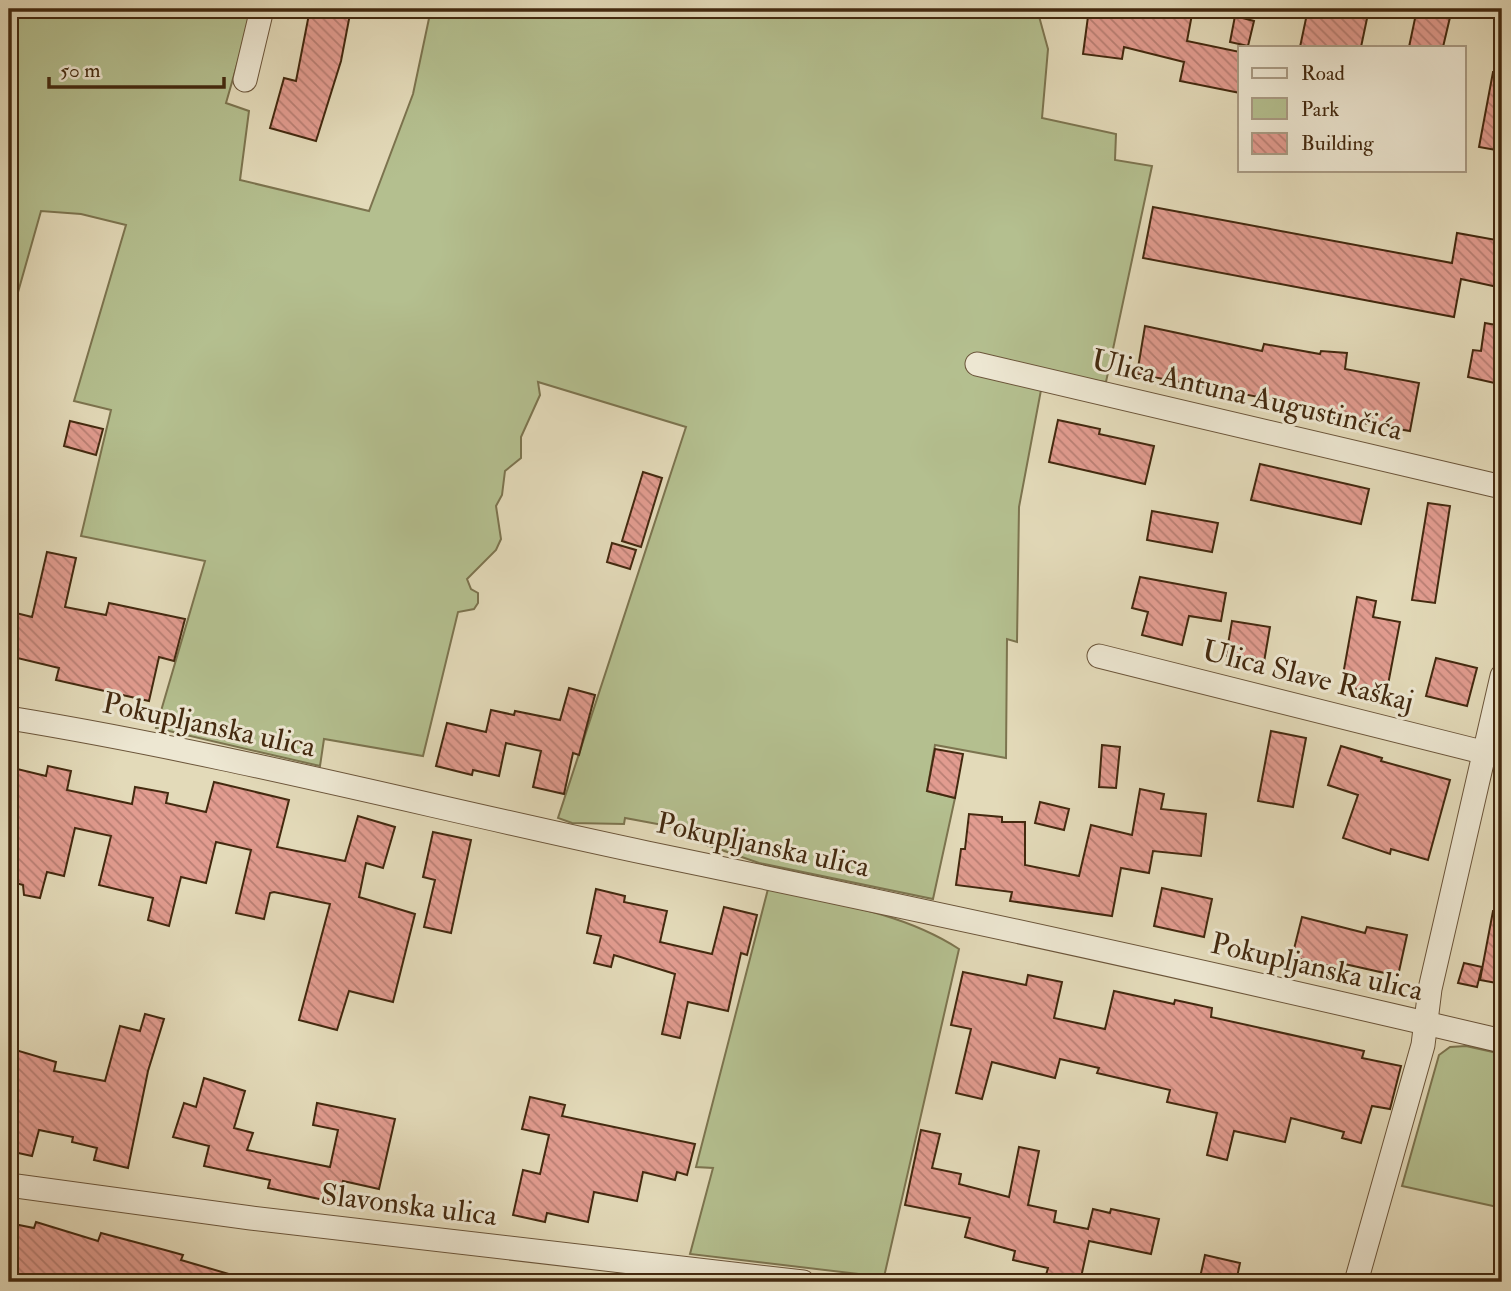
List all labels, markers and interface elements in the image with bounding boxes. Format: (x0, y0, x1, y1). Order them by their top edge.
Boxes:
scale bar (49, 46, 224, 90)
legend (1238, 46, 1466, 172)
text: 50 m (60, 57, 101, 84)
text: Road (1301, 60, 1346, 87)
text: Park (1301, 96, 1339, 123)
text: Building (1301, 130, 1374, 157)
street label: Ulica Antuna Augustinčića (1088, 341, 1407, 449)
street label: Ulica Slave Raškaj (1198, 632, 1418, 720)
street label: Pokupljanska ulica (99, 684, 319, 766)
street label: Pokupljanska ulica (653, 804, 873, 886)
street label: Pokupljanska ulica (1207, 925, 1427, 1010)
street label: Slavonska ulica (319, 1176, 500, 1234)

